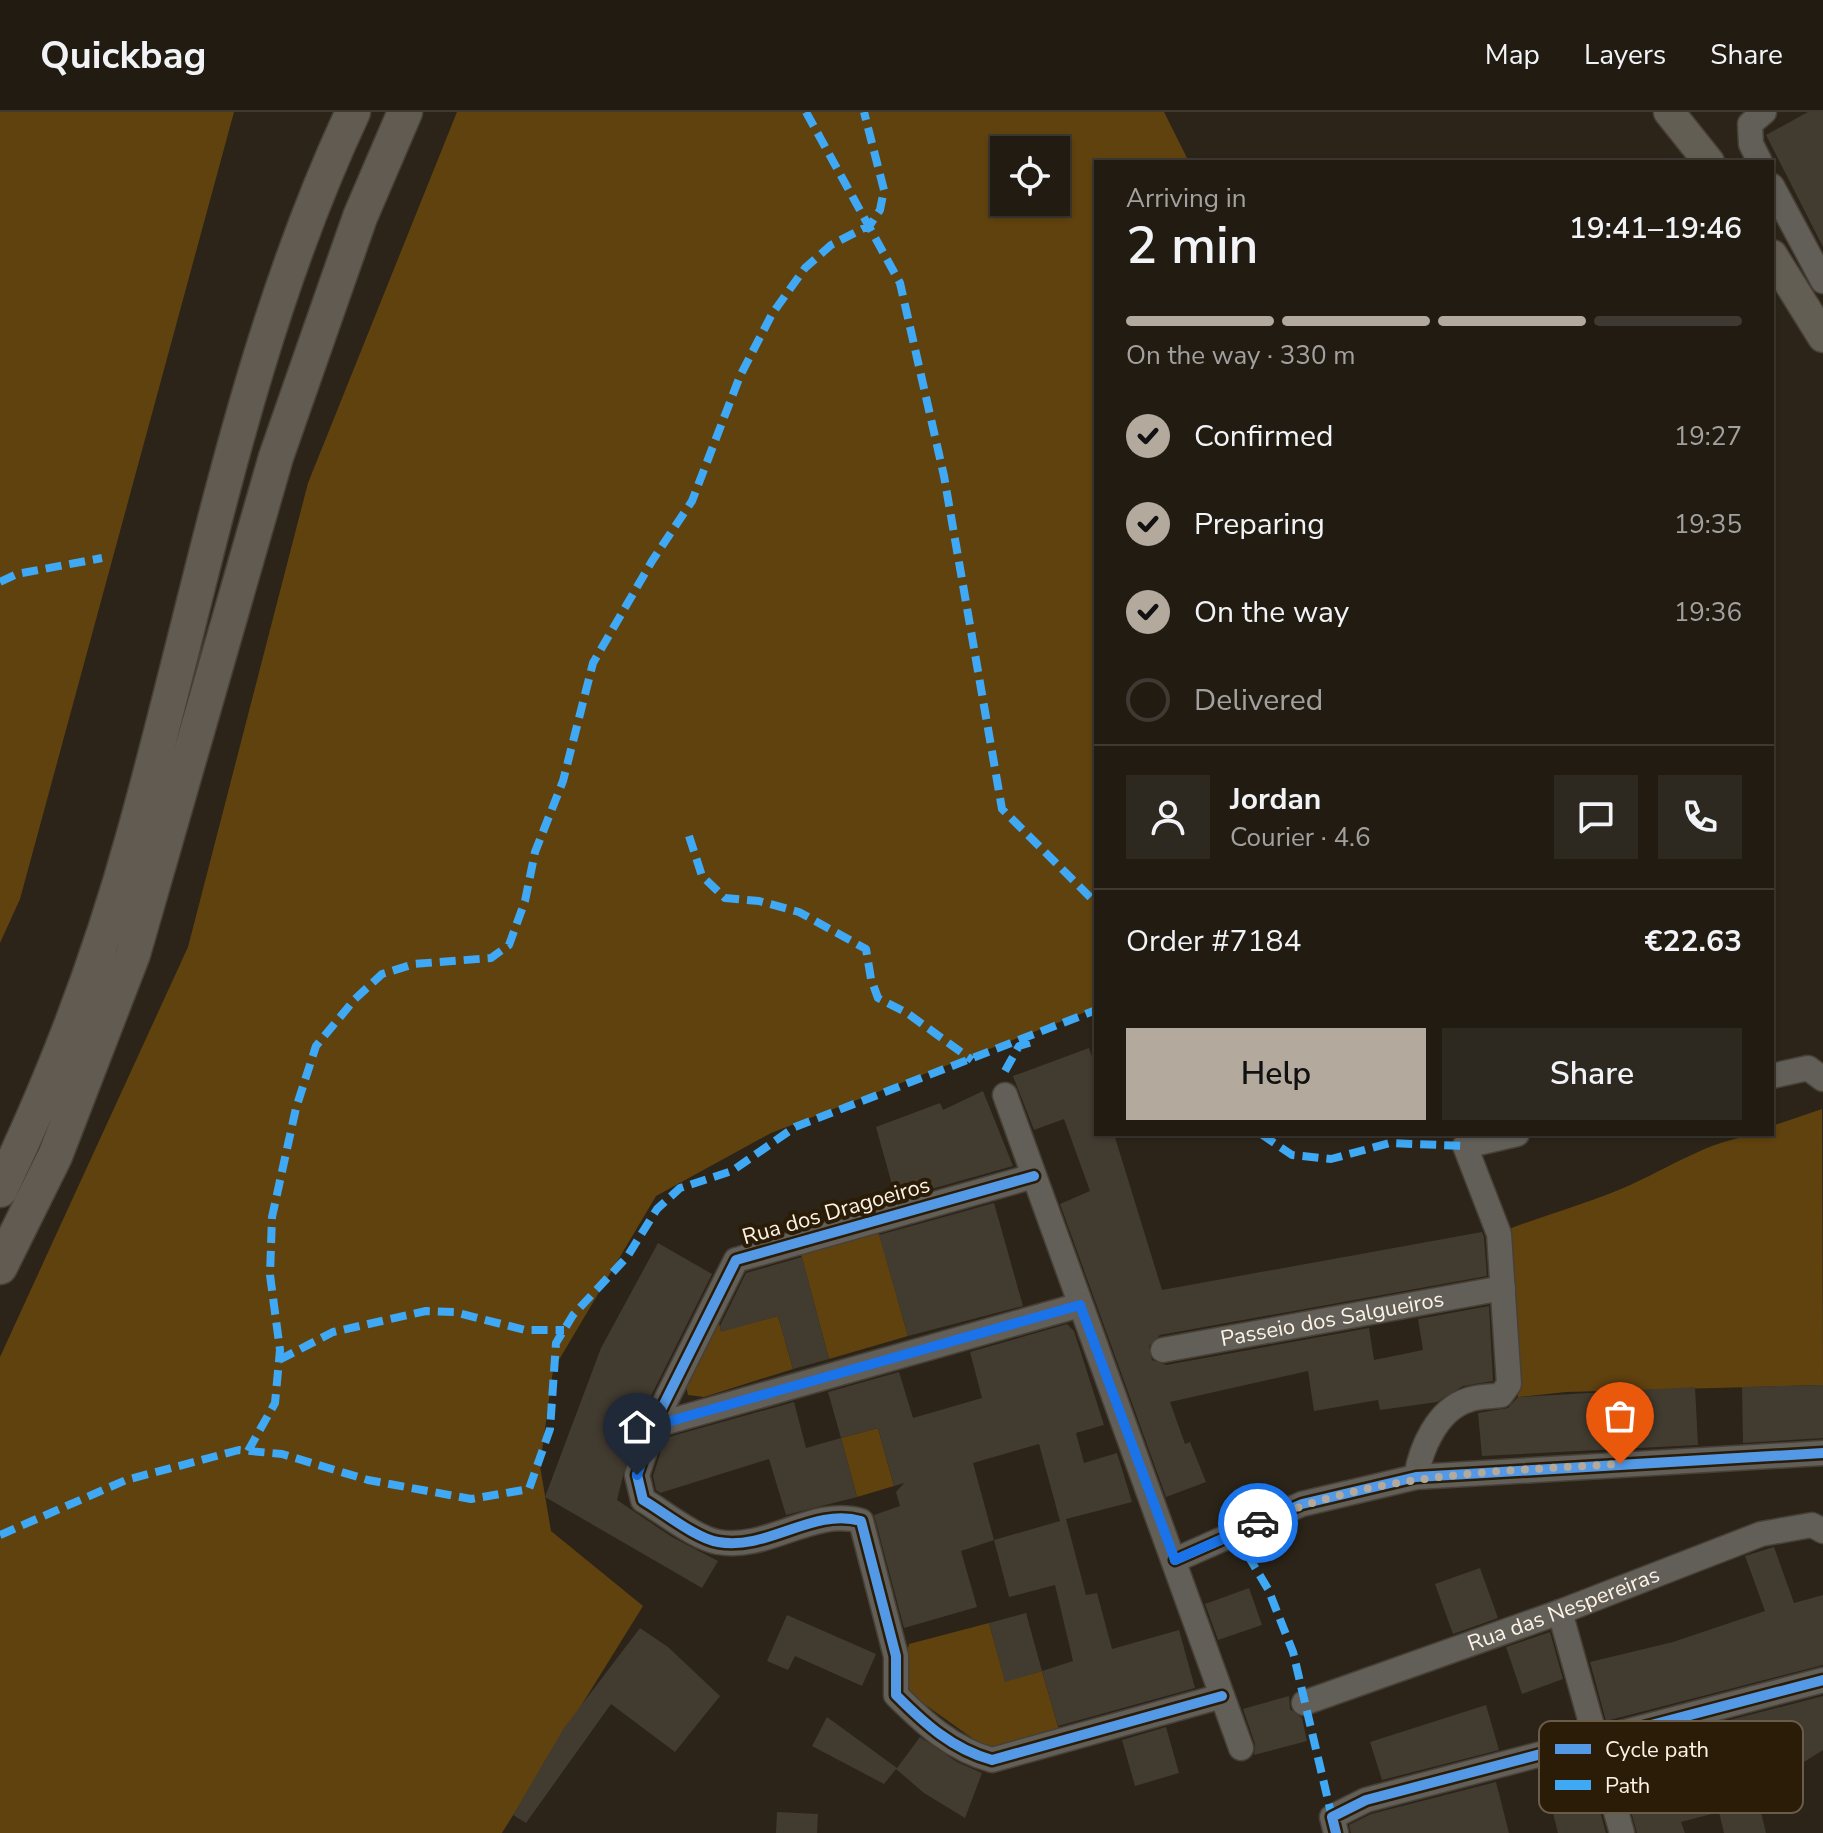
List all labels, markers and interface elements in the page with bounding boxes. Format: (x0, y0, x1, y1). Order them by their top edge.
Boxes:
text: Quickbag (40, 30, 206, 81)
text: Map (1485, 36, 1540, 74)
text: Layers (1584, 36, 1666, 74)
text: Share (1710, 36, 1783, 74)
map controls (990, 136, 1070, 216)
button: locate (990, 136, 1070, 216)
text: Arriving in (1126, 181, 1247, 216)
text: 19:41–19:46 (1569, 208, 1742, 249)
text: 2 min (1126, 210, 1259, 281)
text: On the way · 330 m (1126, 338, 1355, 373)
icon: check (1126, 414, 1170, 458)
text: Confirmed (1194, 416, 1334, 457)
text: 19:27 (1674, 419, 1742, 454)
icon: check (1126, 502, 1170, 546)
text: Preparing (1194, 504, 1325, 545)
text: 19:35 (1674, 507, 1742, 542)
icon: check (1126, 590, 1170, 634)
text: On the way (1194, 592, 1349, 633)
text: 19:36 (1674, 595, 1742, 630)
text: Delivered (1194, 680, 1323, 721)
button: person (1126, 775, 1210, 859)
button: chat (1554, 775, 1638, 859)
button: phone (1658, 775, 1742, 859)
text: Jordan (1230, 779, 1321, 820)
text: Courier · 4.6 (1230, 820, 1371, 855)
text: Order #7184 (1126, 921, 1301, 962)
text: €22.63 (1645, 921, 1742, 962)
button: Help (1126, 1028, 1426, 1120)
button: Share (1442, 1028, 1742, 1120)
street label: Rua dos Dragoeiros (739, 1170, 933, 1252)
street label: Passeio dos Salgueiros (1218, 1284, 1446, 1354)
pin (1586, 1382, 1654, 1464)
pin (603, 1393, 671, 1475)
icon: bag (1598, 1394, 1642, 1438)
icon: home (615, 1405, 659, 1449)
courier (1218, 1483, 1298, 1563)
icon: car (1236, 1501, 1280, 1545)
street label: Rua das Nespereiras (1463, 1560, 1664, 1659)
legend (1539, 1721, 1803, 1813)
text: Cycle path (1605, 1735, 1709, 1765)
text: Path (1605, 1771, 1650, 1801)

